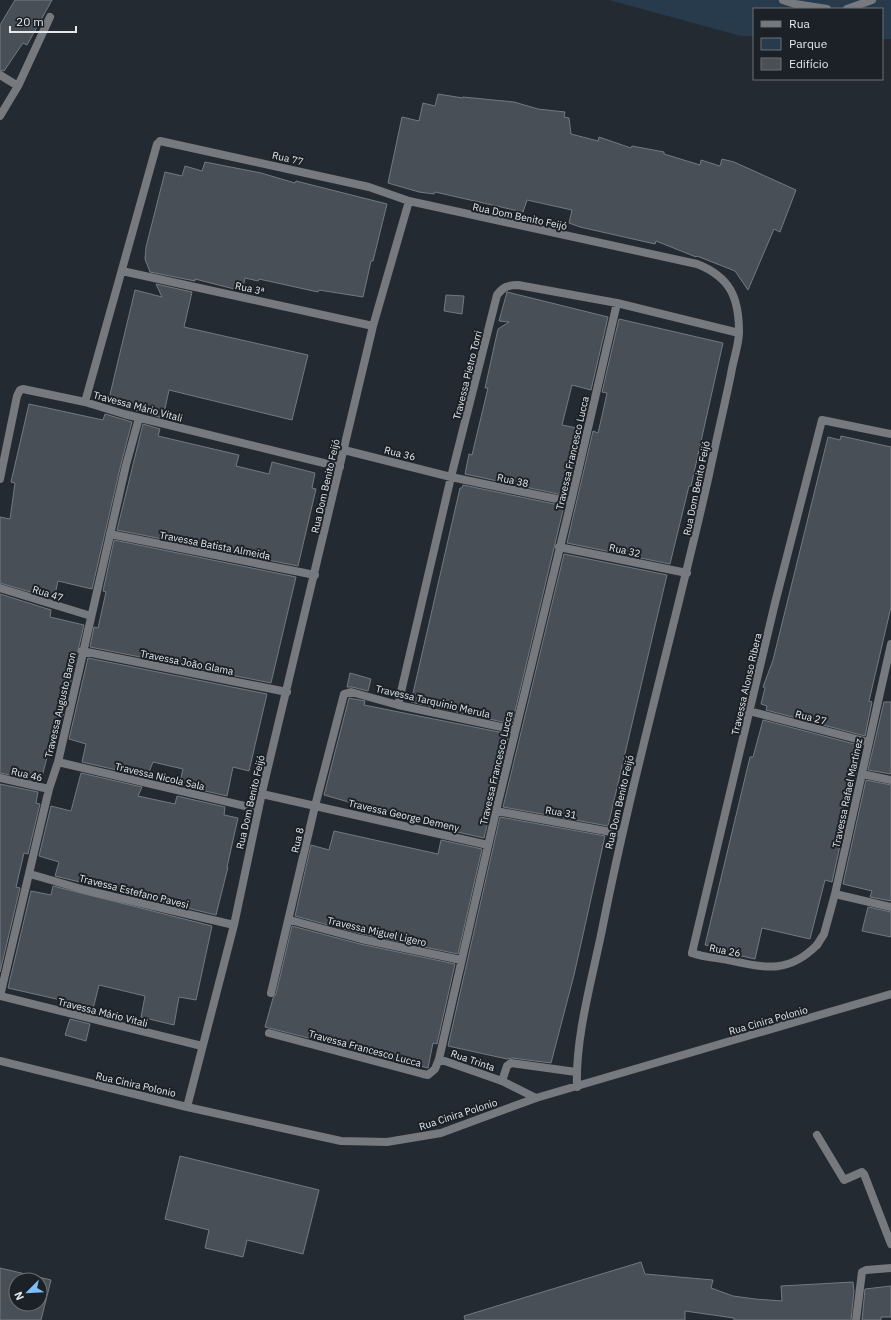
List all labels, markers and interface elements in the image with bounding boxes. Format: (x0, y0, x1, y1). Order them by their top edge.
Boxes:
scale bar (10, 8, 76, 34)
legend (753, 8, 883, 80)
text: 20 m (16, 14, 44, 29)
text: Rua (789, 16, 810, 31)
text: Parque (789, 36, 828, 51)
text: Edifício (789, 56, 829, 71)
street label: Rua 77 (271, 149, 305, 168)
street label: Rua Dom Benito Feijó (471, 200, 569, 233)
street label: Rua 3ª (234, 279, 266, 298)
street label: Travessa Pietro Torri (450, 329, 485, 421)
street label: Travessa Mário Vitali (92, 388, 184, 425)
street label: Travessa Francesco Lucca (553, 394, 592, 511)
street label: Rua Dom Benito Feijó (308, 437, 343, 534)
street label: Rua Dom Benito Feijó (680, 439, 713, 537)
street label: Rua 36 (383, 443, 417, 464)
street label: Rua 38 (496, 471, 530, 490)
street label: Travessa Batista Almeida (158, 528, 272, 563)
street label: Rua 32 (608, 541, 642, 560)
street label: Rua 47 (31, 583, 65, 604)
street label: Travessa Alonso Ribera (728, 631, 765, 736)
street label: Travessa João Glama (139, 647, 235, 678)
street label: Travessa Augusto Baron (42, 651, 79, 759)
street label: Travessa Tarquinio Merula (374, 682, 492, 721)
street label: Rua 27 (794, 707, 828, 728)
street label: Travessa Francesco Lucca (477, 709, 516, 826)
street label: Travessa Rafael Martinez (830, 737, 866, 849)
street label: Rua Dom Benito Feijó (233, 753, 268, 850)
street label: Rua Dom Benito Feijó (602, 753, 637, 850)
street label: Travessa Nicola Sala (114, 760, 207, 793)
street label: Rua 46 (10, 765, 44, 784)
street label: Travessa George Demeny (347, 796, 461, 835)
street label: Rua 31 (544, 803, 578, 822)
street label: Rua 8 (288, 826, 307, 854)
street label: Travessa Estefano Pavesi (78, 872, 190, 911)
street label: Travessa Miguel Ligero (326, 914, 428, 949)
street label: Rua 26 (708, 941, 742, 960)
street label: Travessa Mário Vitali (57, 995, 149, 1030)
street label: Rua Cinira Polonio (727, 1003, 810, 1038)
street label: Travessa Francesco Lucca (307, 1027, 423, 1070)
street label: Rua Trinta (449, 1047, 497, 1074)
street label: Rua Cinira Polonio (95, 1069, 177, 1100)
street label: Rua Cinira Polonio (417, 1096, 499, 1133)
north arrow (8, 1272, 48, 1312)
text: N (11, 1290, 27, 1303)

